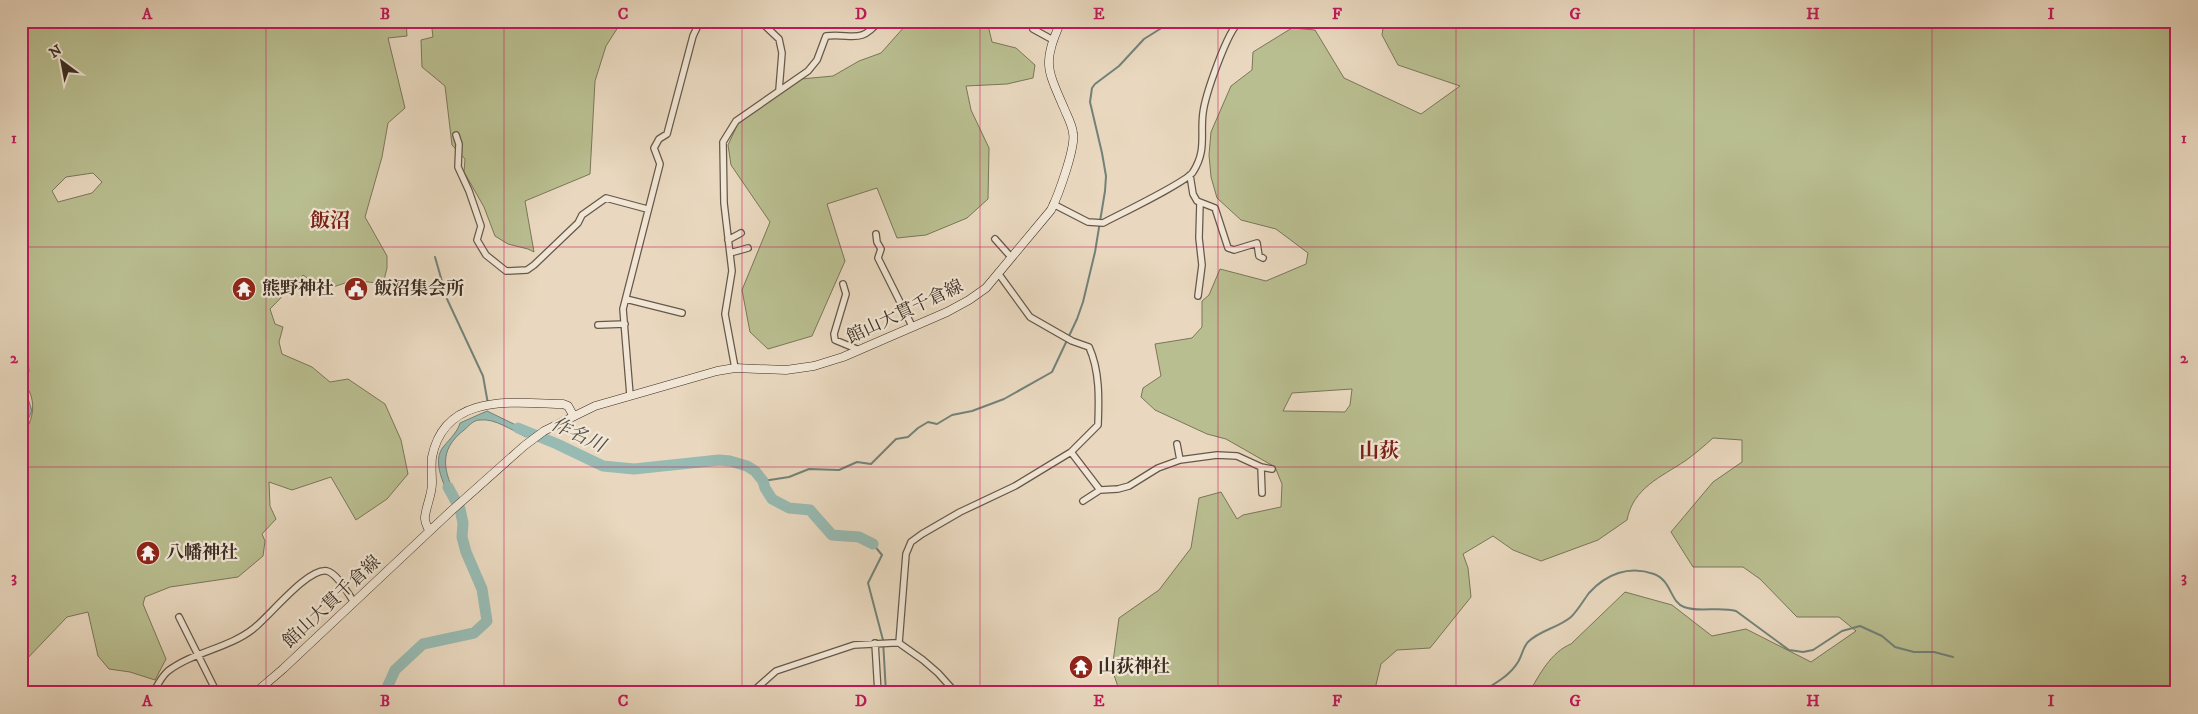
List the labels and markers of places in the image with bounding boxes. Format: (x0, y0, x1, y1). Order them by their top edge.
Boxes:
temple icon: 熊野神社 (231, 276, 257, 302)
public building icon: 飯沼集会所 (343, 276, 369, 302)
place label: 熊野神社 (262, 278, 334, 300)
place label: 飯沼集会所 (374, 278, 464, 300)
temple icon: 八幡神社 (135, 540, 161, 566)
place label: 八幡神社 (166, 542, 238, 564)
temple icon: 山荻神社 (1068, 654, 1094, 680)
place label: 山荻神社 (1098, 656, 1170, 678)

